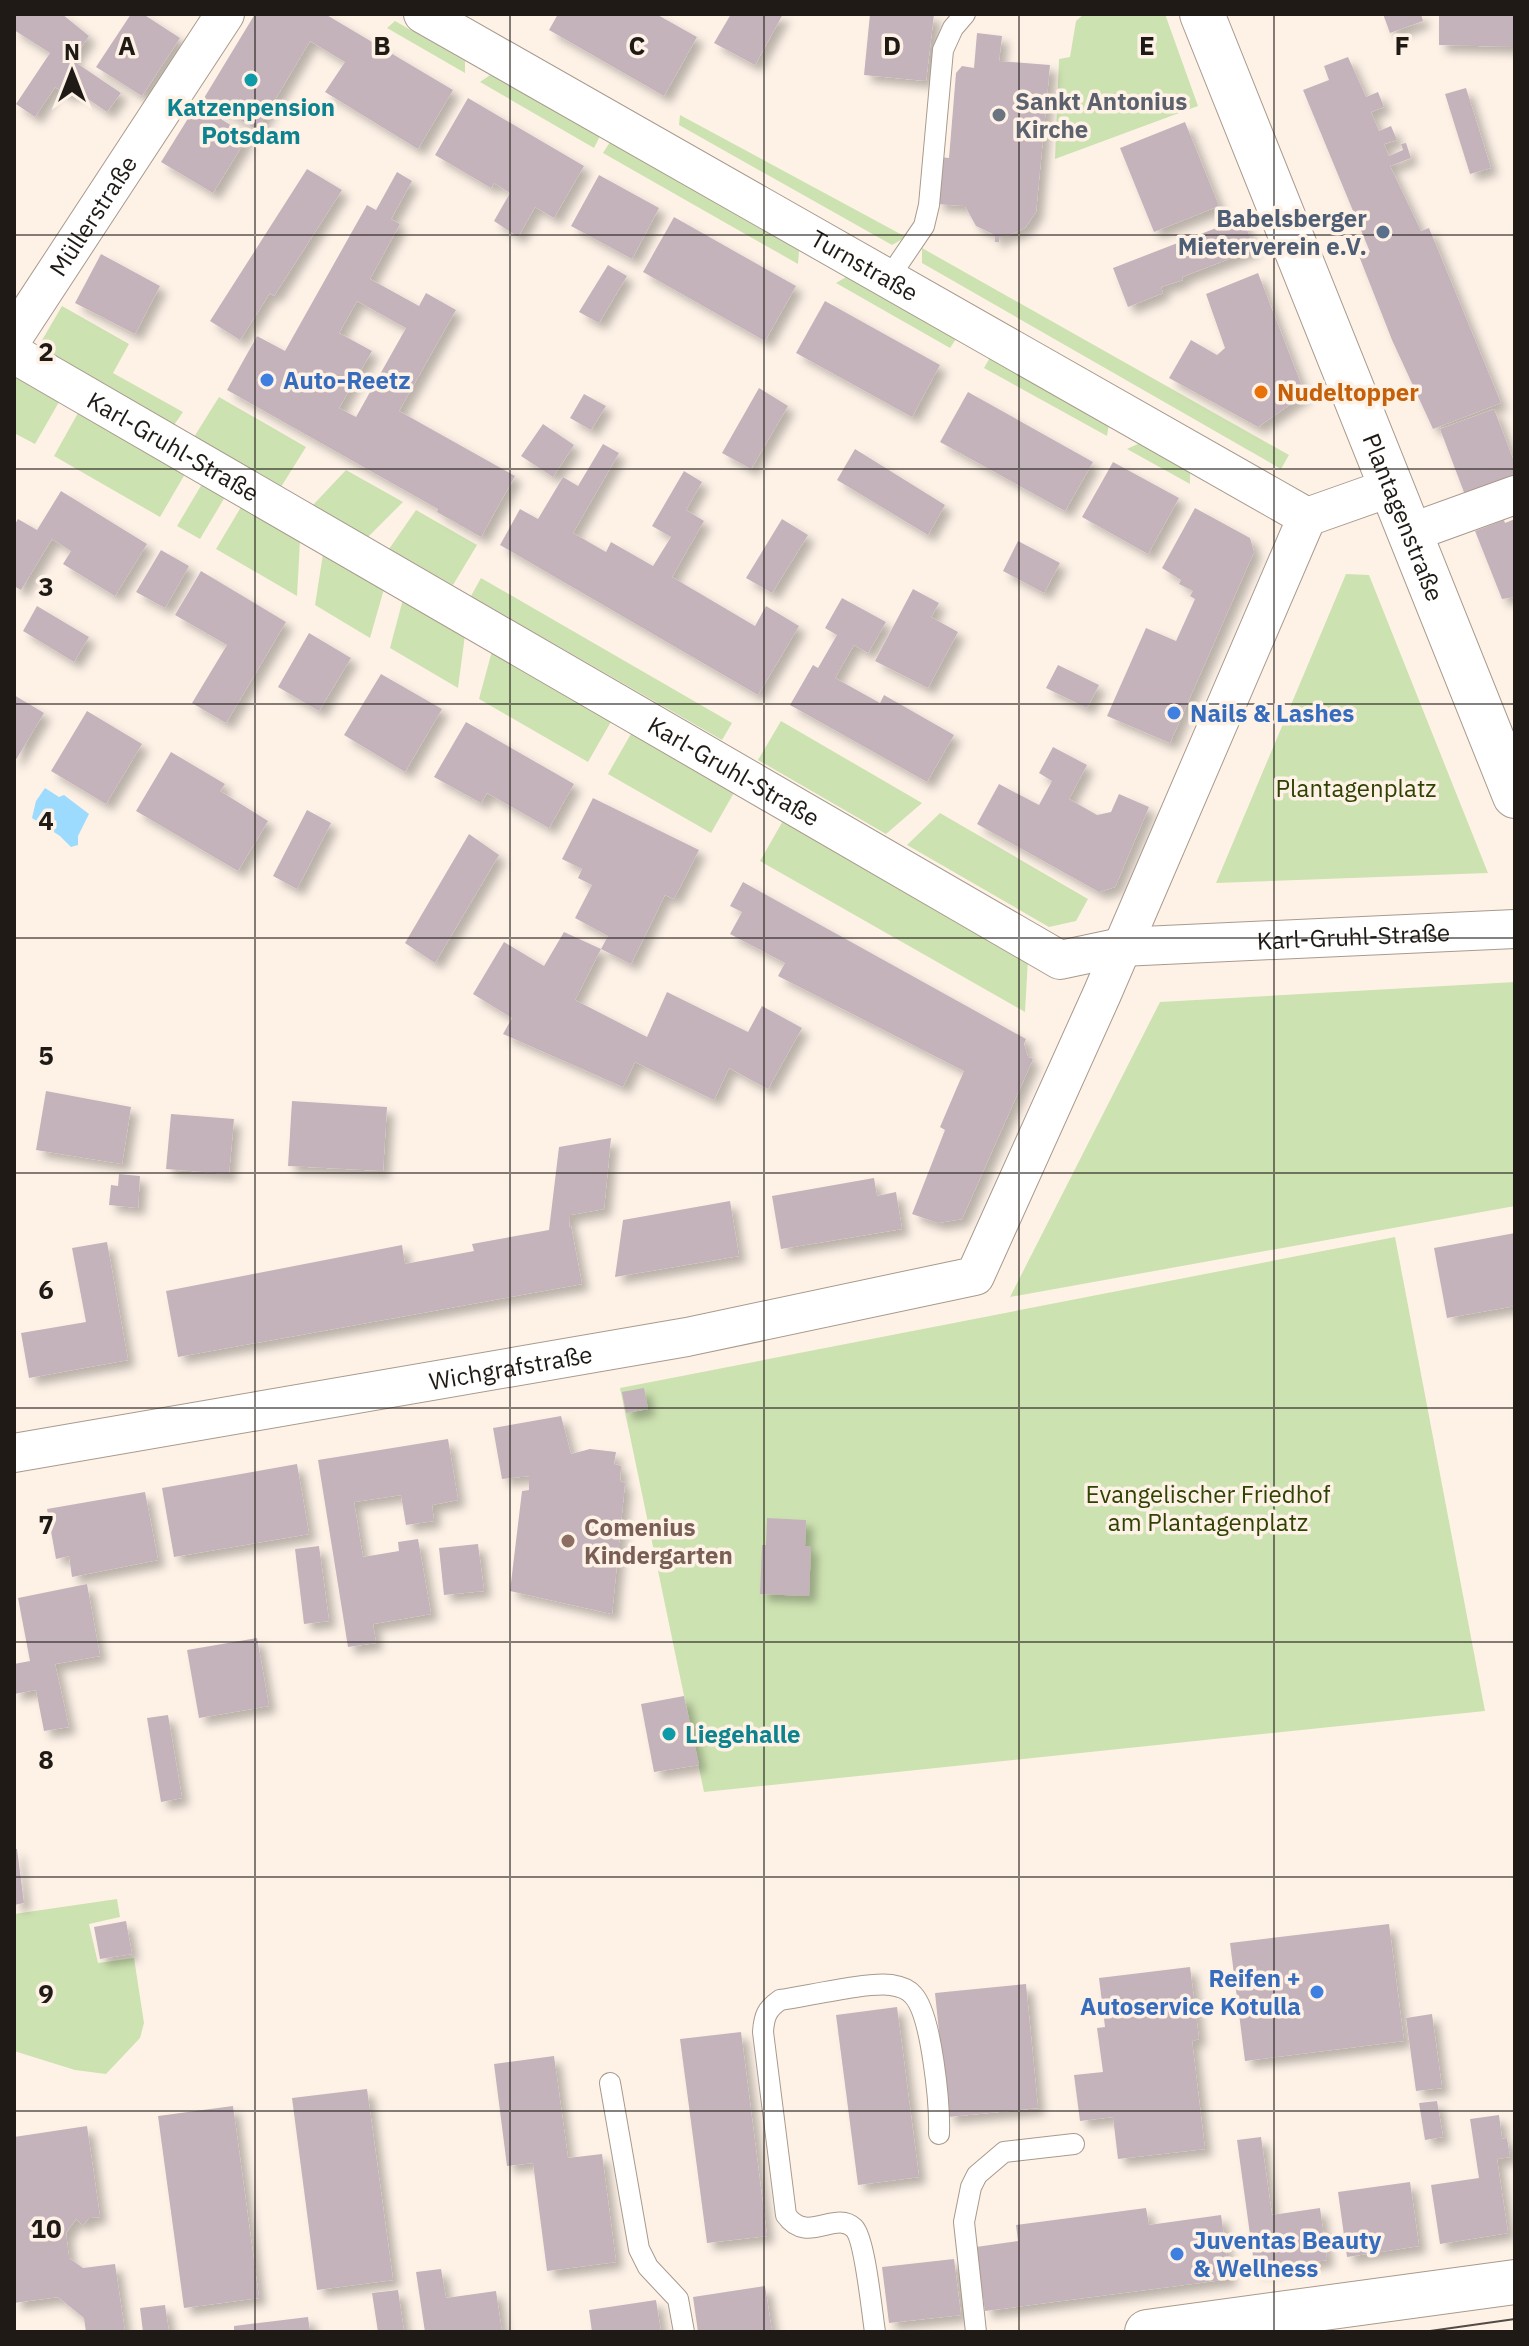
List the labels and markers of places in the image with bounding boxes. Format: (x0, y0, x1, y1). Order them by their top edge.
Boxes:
marker: Katzenpension Potsdam (242, 71, 260, 89)
place label: Sankt Antonius Kirche (1015, 85, 1187, 145)
place label: Katzenpension Potsdam (167, 91, 335, 151)
marker: Sankt Antonius Kirche (990, 106, 1008, 124)
place label: Babelsberger Mieterverein e.V. (1178, 202, 1367, 262)
marker: Babelsberger Mieterverein e.V. (1374, 223, 1392, 241)
place label: Auto-Reetz (283, 364, 411, 396)
marker: Auto-Reetz (258, 371, 276, 389)
place label: Nudeltopper (1277, 376, 1419, 408)
marker: Nudeltopper (1252, 383, 1270, 401)
place label: Nails & Lashes (1190, 697, 1354, 729)
marker: Nails & Lashes (1165, 704, 1183, 722)
place label: Comenius Kindergarten (584, 1511, 733, 1571)
marker: Comenius Kindergarten (559, 1532, 577, 1550)
place label: Liegehalle (685, 1718, 800, 1750)
marker: Liegehalle (660, 1725, 678, 1743)
place label: Reifen + Autoservice Kotulla (1080, 1962, 1301, 2022)
marker: Reifen + Autoservice Kotulla (1308, 1983, 1326, 2001)
place label: Juventas Beauty & Wellness (1193, 2224, 1381, 2284)
marker: Juventas Beauty & Wellness (1168, 2245, 1186, 2263)

